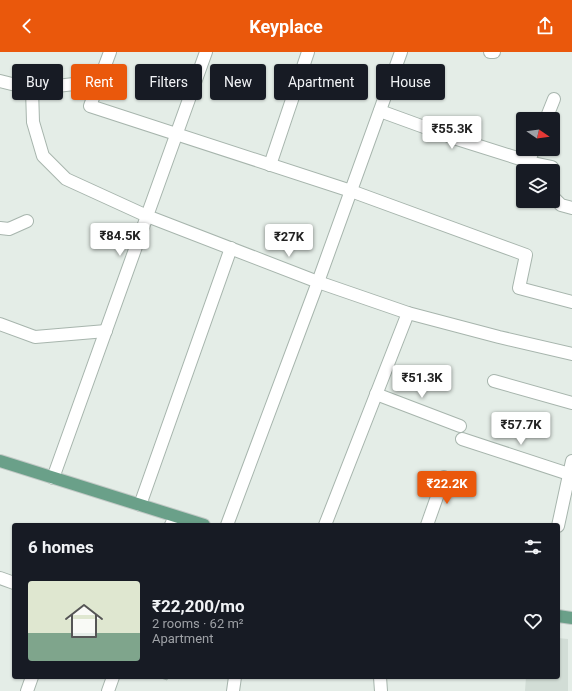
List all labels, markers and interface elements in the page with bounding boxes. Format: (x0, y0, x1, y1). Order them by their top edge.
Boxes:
icon: back (16, 15, 38, 37)
icon: share (534, 15, 556, 37)
text: Keyplace (249, 16, 323, 37)
chip: Buy (12, 64, 63, 100)
chip: Rent (71, 64, 127, 100)
chip: Filters (135, 64, 202, 100)
chip: New (210, 64, 266, 100)
chip: Apartment (274, 64, 368, 100)
chip: House (376, 64, 445, 100)
north arrow (516, 112, 560, 156)
map controls (516, 112, 560, 208)
pin: ₹55.3K (419, 116, 485, 150)
text: ₹55.3K (431, 121, 473, 136)
button: layers (516, 164, 560, 208)
pin: ₹84.5K (87, 223, 153, 257)
pin: ₹27K (265, 224, 313, 258)
text: ₹84.5K (99, 228, 141, 243)
text: ₹27K (274, 229, 304, 244)
pin: ₹51.3K (389, 365, 455, 399)
text: ₹51.3K (401, 370, 443, 385)
pin: ₹57.7K (488, 412, 554, 446)
text: ₹57.7K (500, 417, 542, 432)
pin: ₹22.2K (414, 471, 480, 505)
text: ₹22.2K (426, 476, 468, 491)
icon: filters (522, 536, 544, 558)
text: 6 homes (28, 537, 94, 557)
text: ₹22,200/mo (152, 596, 245, 616)
icon: home (60, 597, 108, 645)
icon: heart (522, 610, 544, 632)
text: 2 rooms · 62 m² (152, 616, 244, 631)
text: Apartment (152, 631, 214, 646)

